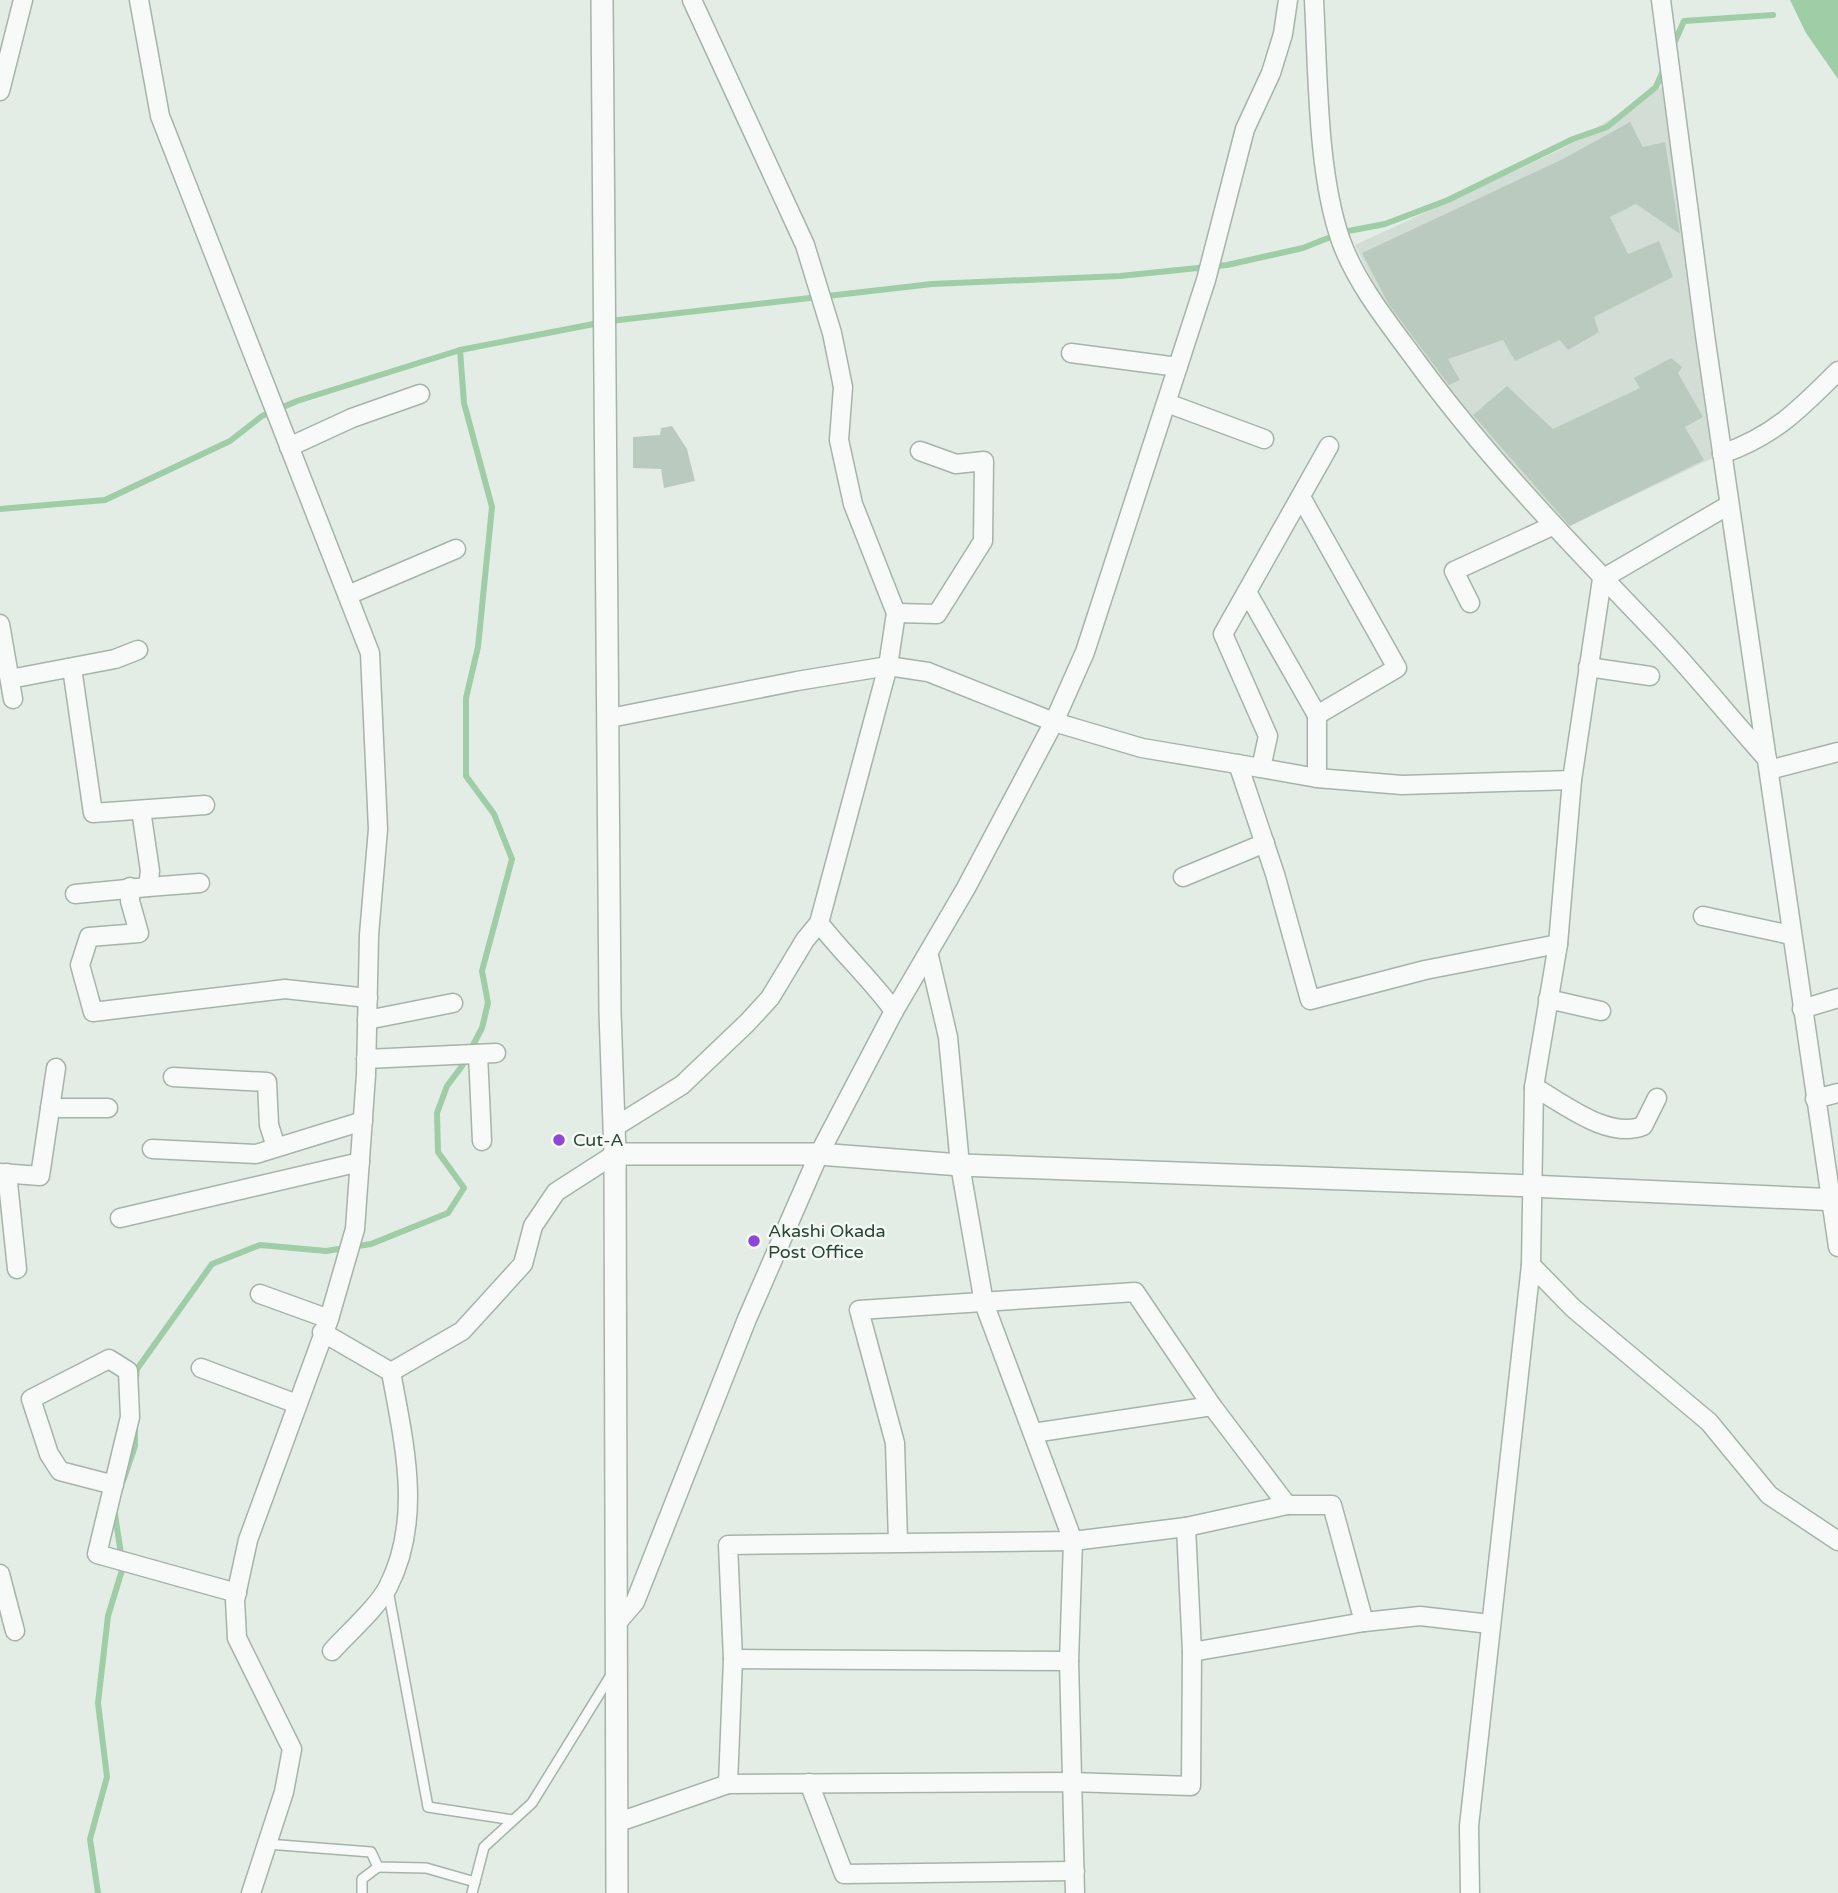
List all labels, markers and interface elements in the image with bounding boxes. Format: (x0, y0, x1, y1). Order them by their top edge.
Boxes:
place label: Cut-A (573, 1129, 624, 1151)
marker: Cut-A (551, 1132, 567, 1148)
place label: Akashi Okada Post Office (768, 1220, 886, 1263)
marker: Akashi Okada Post Office (746, 1233, 762, 1249)

